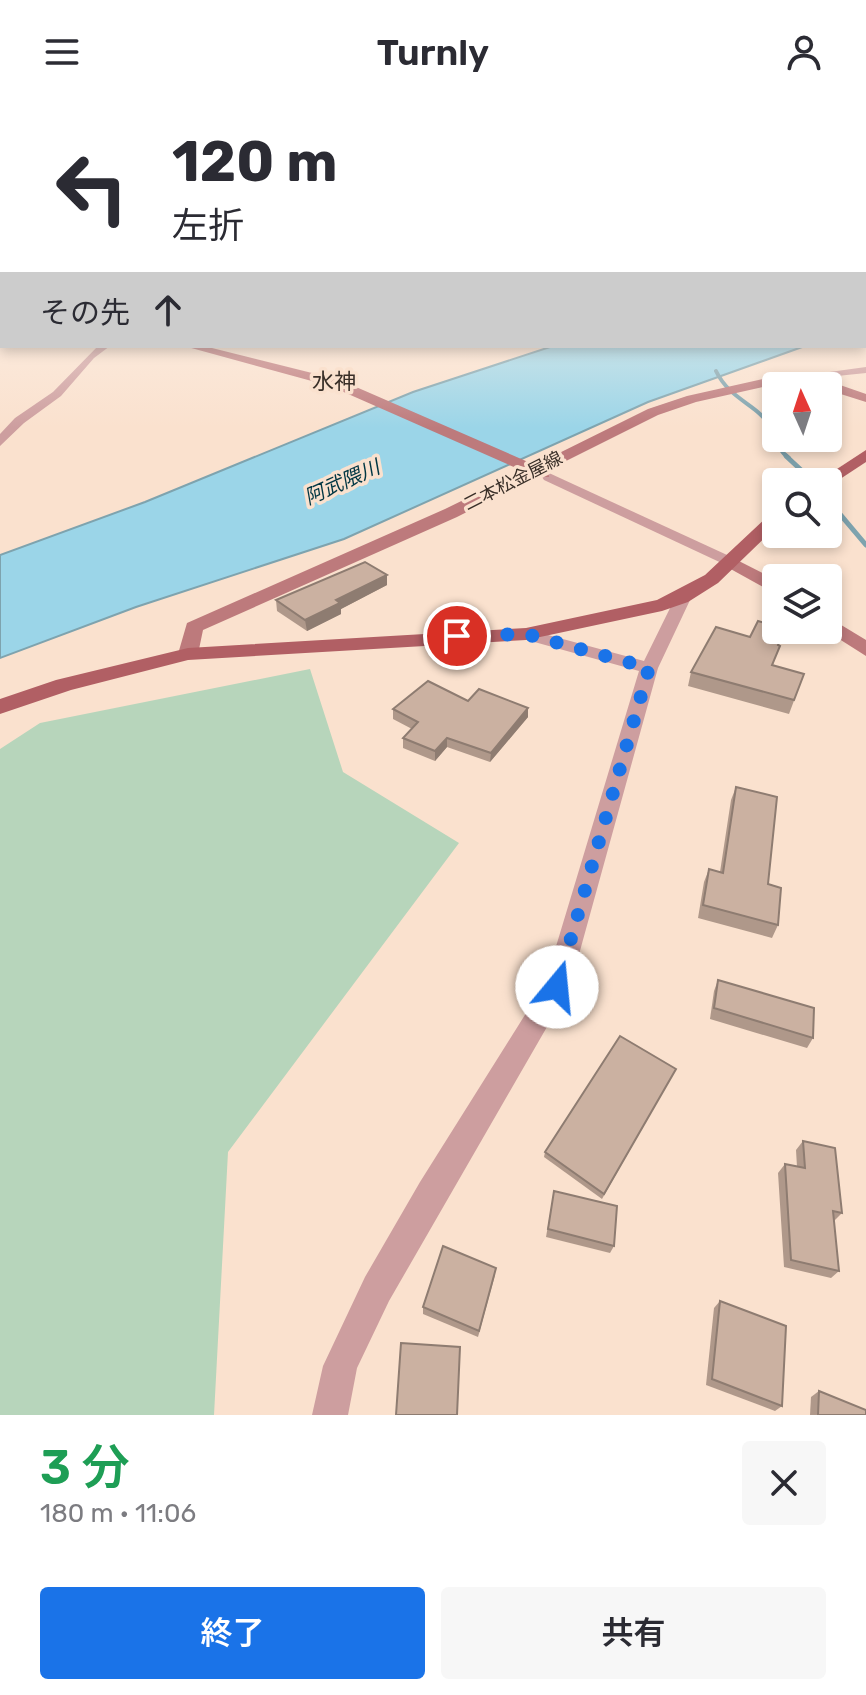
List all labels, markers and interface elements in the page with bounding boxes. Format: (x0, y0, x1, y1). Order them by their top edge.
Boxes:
icon: menu (40, 30, 84, 74)
icon: person (782, 30, 826, 74)
text: Turnly (377, 31, 489, 74)
text: 120 m (172, 129, 338, 195)
icon: left (40, 136, 144, 240)
text: 左折 (172, 204, 244, 247)
icon: ahead (146, 288, 190, 332)
text: その先 (40, 295, 130, 331)
district label: 水神 (312, 368, 356, 395)
north arrow (762, 372, 842, 452)
map controls (762, 372, 842, 644)
street label: 二本松金屋線 (460, 447, 566, 515)
water label: 阿武隈川 (301, 454, 385, 509)
button: search (762, 468, 842, 548)
button: layers (762, 564, 842, 644)
pin (423, 602, 491, 670)
icon: arrive (435, 614, 479, 658)
position arrow (515, 945, 599, 1029)
text: 3 分 (40, 1439, 130, 1496)
button: close (742, 1441, 826, 1525)
text: 180 m · 11:06 (40, 1498, 196, 1529)
button: 終了 (40, 1587, 425, 1679)
button: 共有 (441, 1587, 826, 1679)

